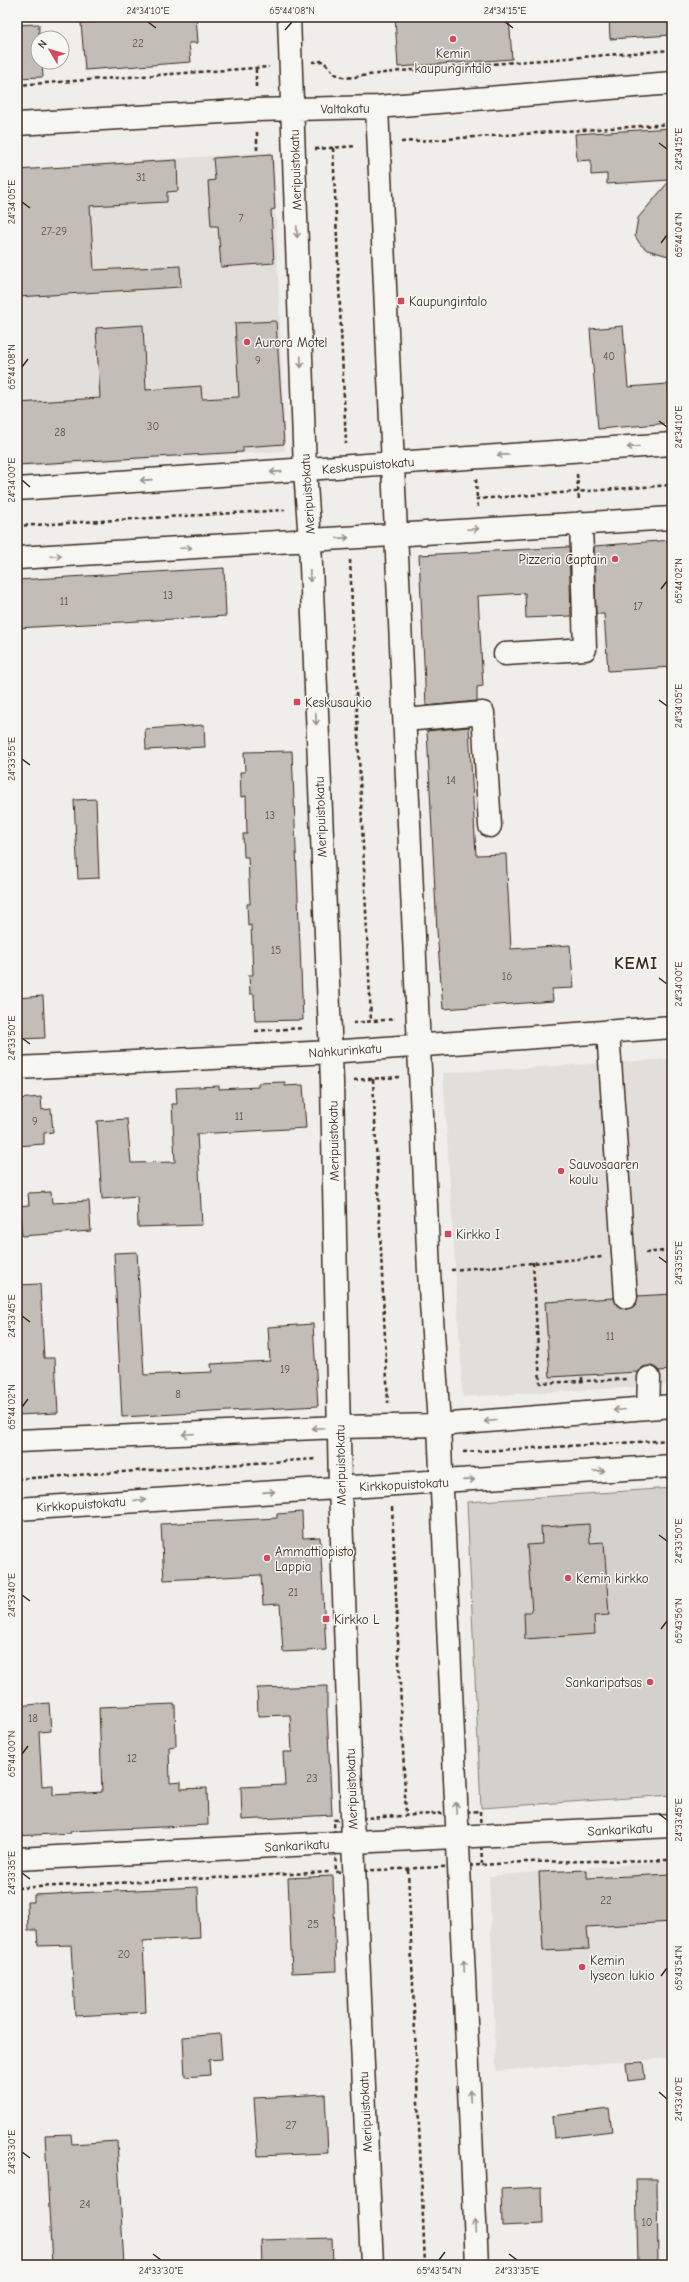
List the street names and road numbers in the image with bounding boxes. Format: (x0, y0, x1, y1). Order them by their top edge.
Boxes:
street label: Valtakatu (320, 101, 370, 116)
street label: Meripuistokatu (287, 129, 304, 211)
street label: Meripuistokatu (297, 453, 318, 535)
street label: Keskuspuistokatu (321, 454, 415, 477)
street label: Meripuistokatu (312, 776, 329, 858)
street label: Nahkurinkatu (308, 1040, 382, 1061)
street label: Meripuistokatu (325, 1100, 342, 1181)
street label: Meripuistokatu (332, 1424, 349, 1505)
street label: Kirkkopuistokatu (359, 1475, 449, 1494)
street label: Kirkkopuistokatu (36, 1494, 126, 1515)
street label: Meripuistokatu (343, 1748, 360, 1830)
street label: Sankarikatu (587, 1820, 653, 1839)
street label: Sankarikatu (264, 1836, 330, 1855)
street label: Meripuistokatu (356, 2071, 375, 2153)

